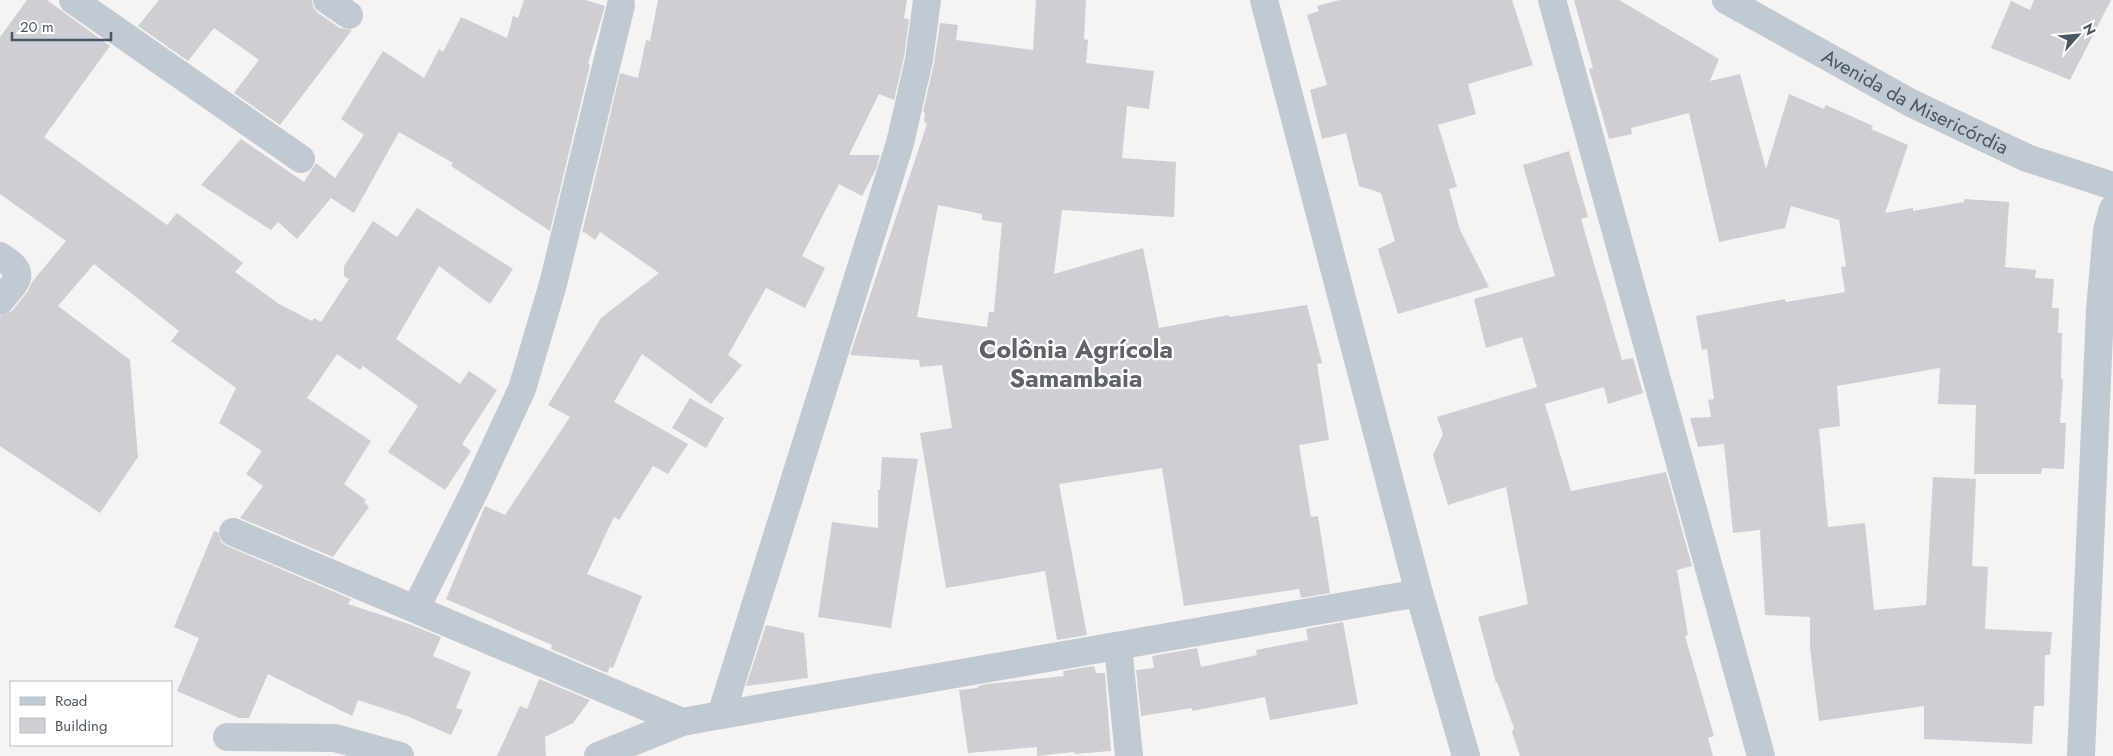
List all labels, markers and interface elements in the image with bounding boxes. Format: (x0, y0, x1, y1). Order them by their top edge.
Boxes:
scale bar (12, 10, 111, 42)
north arrow (2053, 10, 2103, 60)
text: 20 m (20, 16, 54, 38)
text: N (2078, 20, 2101, 39)
street label: Avenida da Misericórdia (1816, 42, 2013, 162)
district label: Colônia Agrícola Samambaia (979, 331, 1173, 396)
legend (10, 681, 172, 746)
text: Road (55, 690, 87, 712)
text: Building (55, 715, 107, 737)

